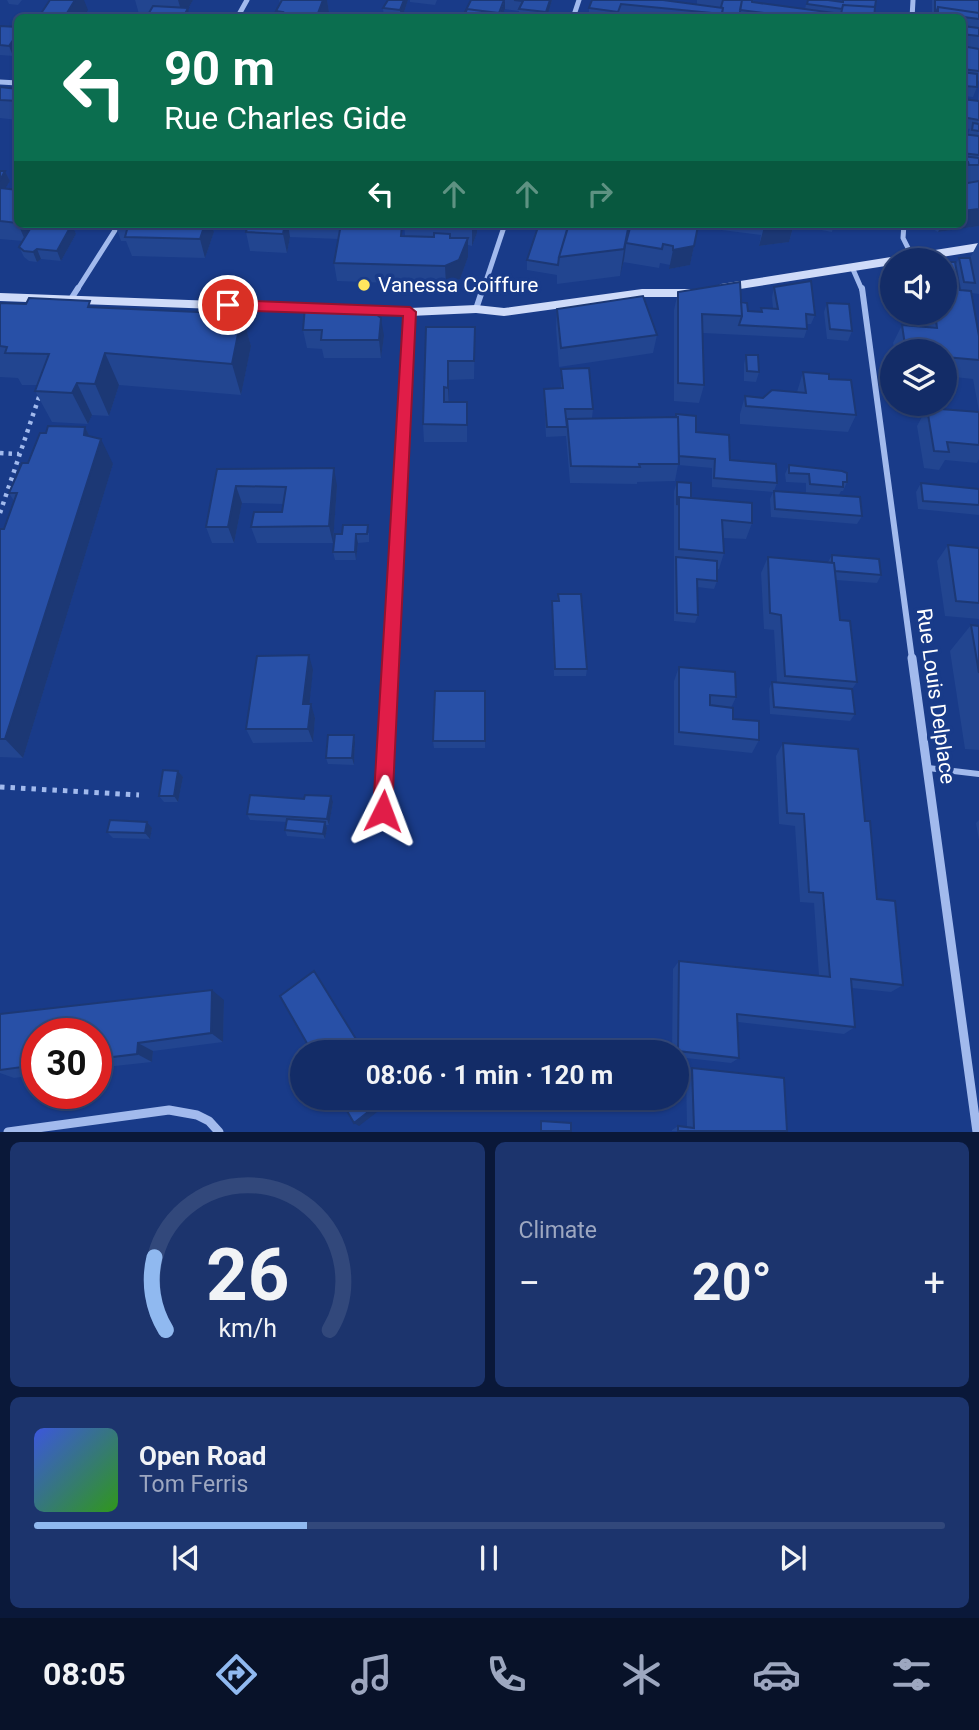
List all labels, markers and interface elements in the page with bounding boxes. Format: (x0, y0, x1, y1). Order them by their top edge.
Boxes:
text: 90 m (164, 40, 275, 97)
icon: left (49, 42, 140, 133)
text: Rue Charles Gide (164, 99, 407, 137)
icon: left (362, 175, 400, 213)
icon: ahead (435, 175, 473, 213)
icon: ahead (508, 175, 546, 213)
icon: right (581, 175, 619, 213)
map controls (880, 248, 957, 416)
button: sound (880, 248, 957, 325)
place label: Vanessa Coiffure (378, 273, 538, 297)
pin (198, 275, 258, 335)
marker: Vanessa Coiffure (356, 277, 372, 293)
icon: arrive (209, 286, 247, 324)
button: layers (880, 339, 957, 416)
street label: Rue Louis Delplace (912, 607, 960, 785)
position arrow (346, 774, 420, 848)
speed limit sign: 30 (21, 1018, 112, 1109)
text: 08:06 · 1 min · 120 m (366, 1060, 613, 1090)
text: Climate (519, 1217, 597, 1244)
text: 26 (205, 1233, 289, 1319)
text: 20° (692, 1252, 772, 1313)
text: − (519, 1261, 540, 1305)
text: + (923, 1261, 945, 1305)
text: km/h (218, 1314, 277, 1343)
text: Open Road (139, 1441, 267, 1471)
text: Tom Ferris (139, 1471, 248, 1498)
icon: previous (167, 1539, 205, 1577)
icon: pause (470, 1539, 508, 1577)
icon: next (774, 1539, 812, 1577)
icon: directions (212, 1650, 261, 1699)
icon: music (347, 1650, 396, 1699)
icon: phone (482, 1650, 531, 1699)
icon: climate (617, 1650, 666, 1699)
icon: car (752, 1650, 801, 1699)
icon: filters (887, 1650, 936, 1699)
text: 08:05 (43, 1655, 125, 1693)

